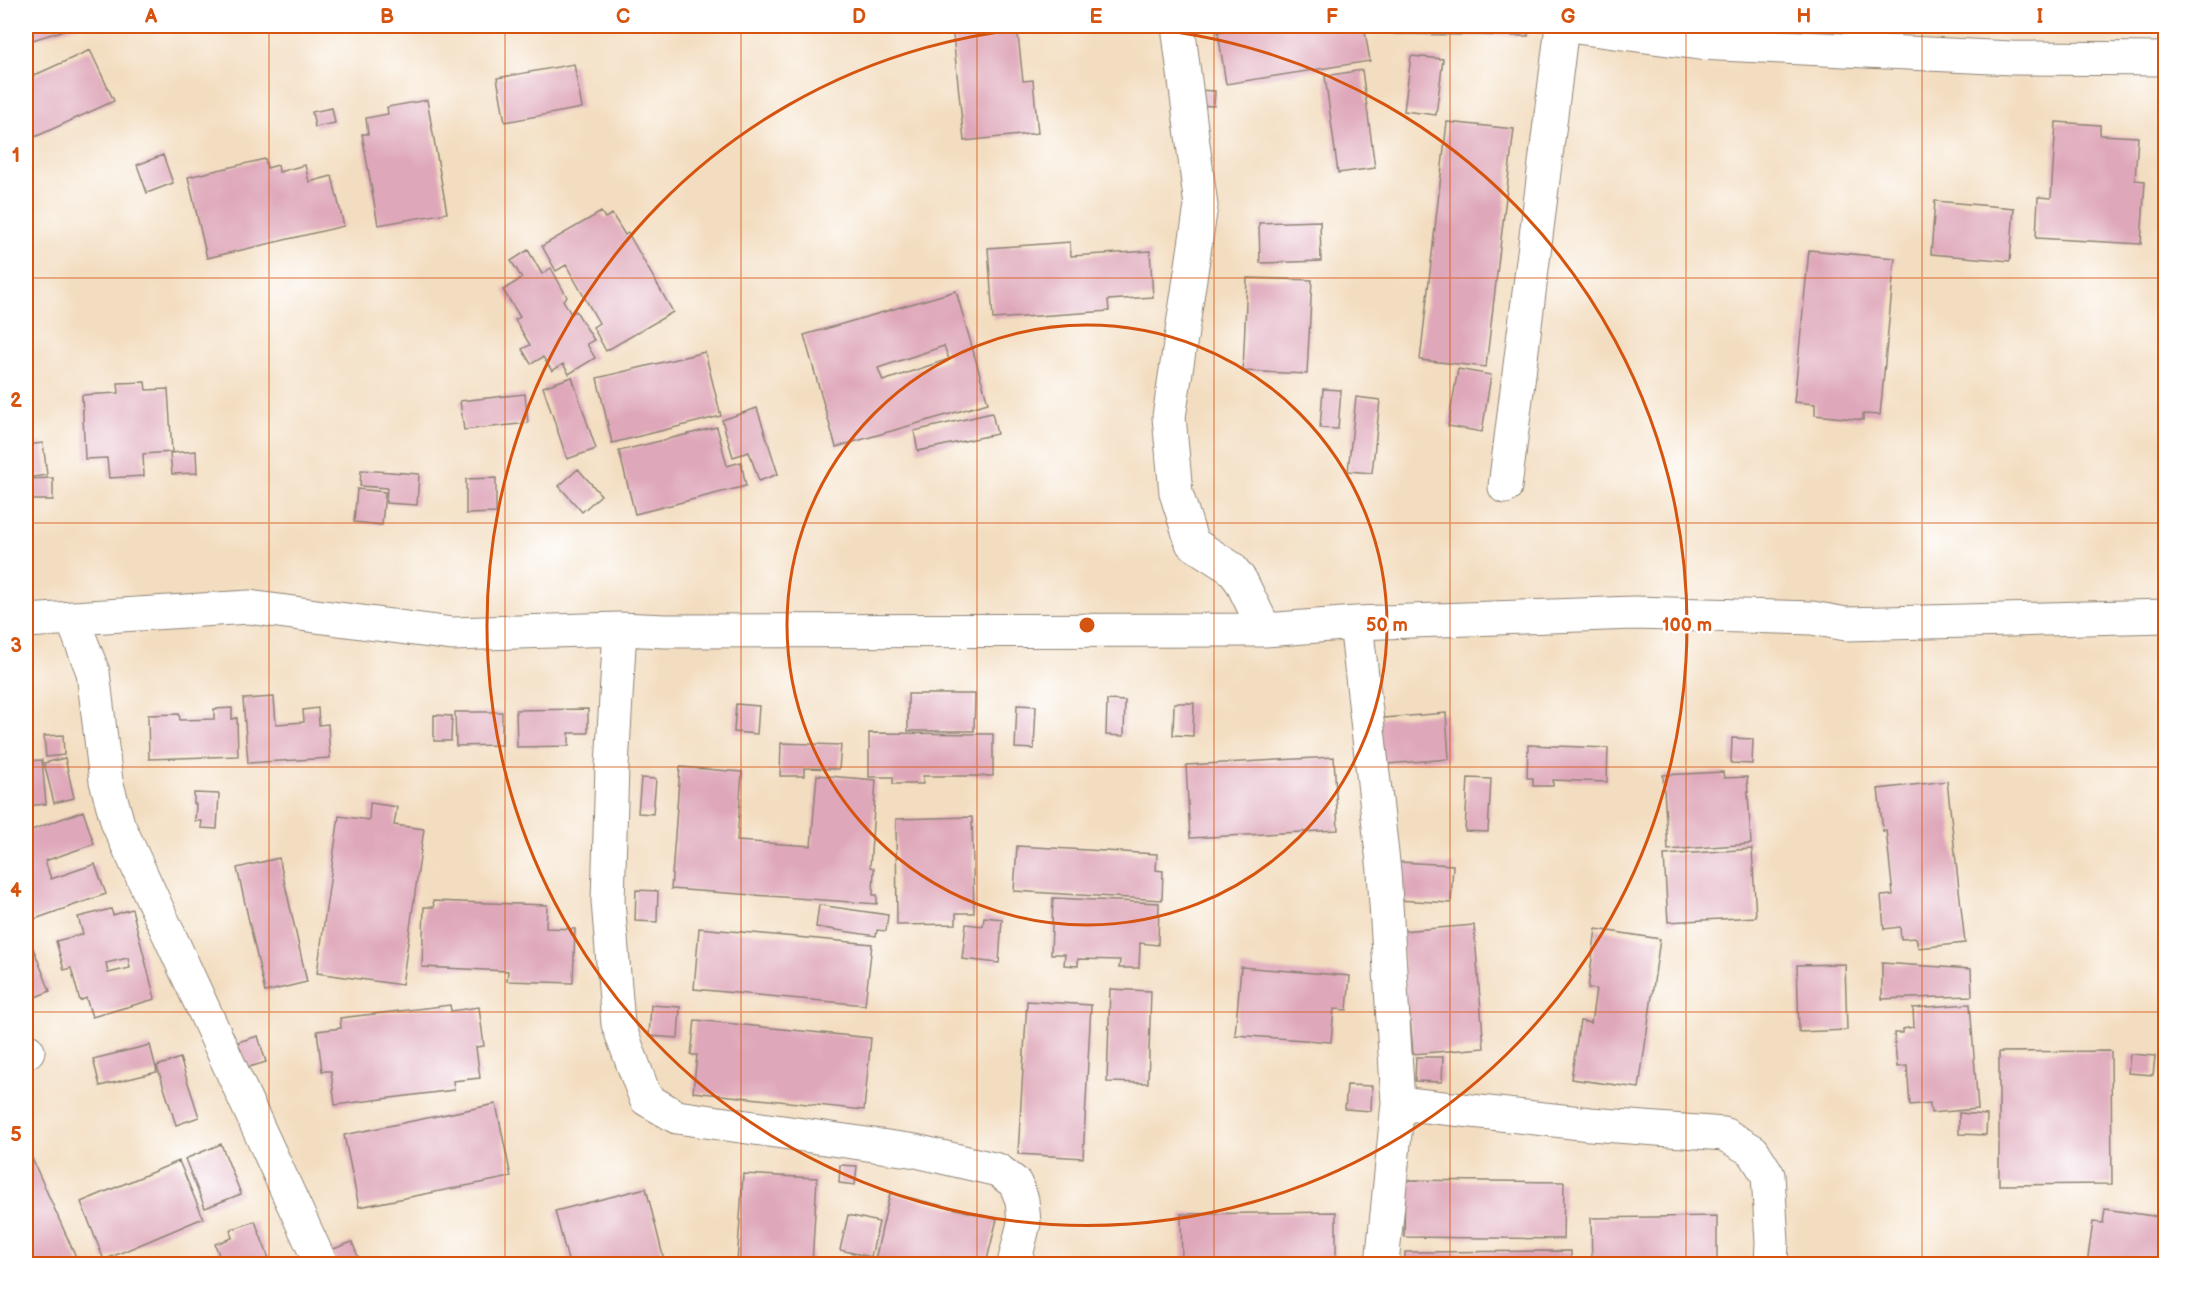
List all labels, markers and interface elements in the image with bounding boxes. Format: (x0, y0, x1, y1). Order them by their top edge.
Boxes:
text: A (144, 5, 158, 29)
text: B (380, 5, 394, 29)
text: C (616, 5, 630, 29)
text: D (852, 5, 866, 29)
text: E (1090, 5, 1103, 29)
text: F (1326, 5, 1338, 29)
text: G (1561, 5, 1576, 29)
text: H (1797, 5, 1811, 29)
text: I (2037, 5, 2043, 29)
text: 1 (12, 144, 20, 168)
text: 2 (10, 389, 22, 413)
centre of rings (1077, 615, 1097, 635)
text: 50 m (1366, 615, 1408, 636)
text: 100 m (1662, 615, 1712, 636)
text: 3 (10, 634, 22, 658)
text: 4 (10, 879, 22, 903)
text: 5 (10, 1123, 22, 1147)

